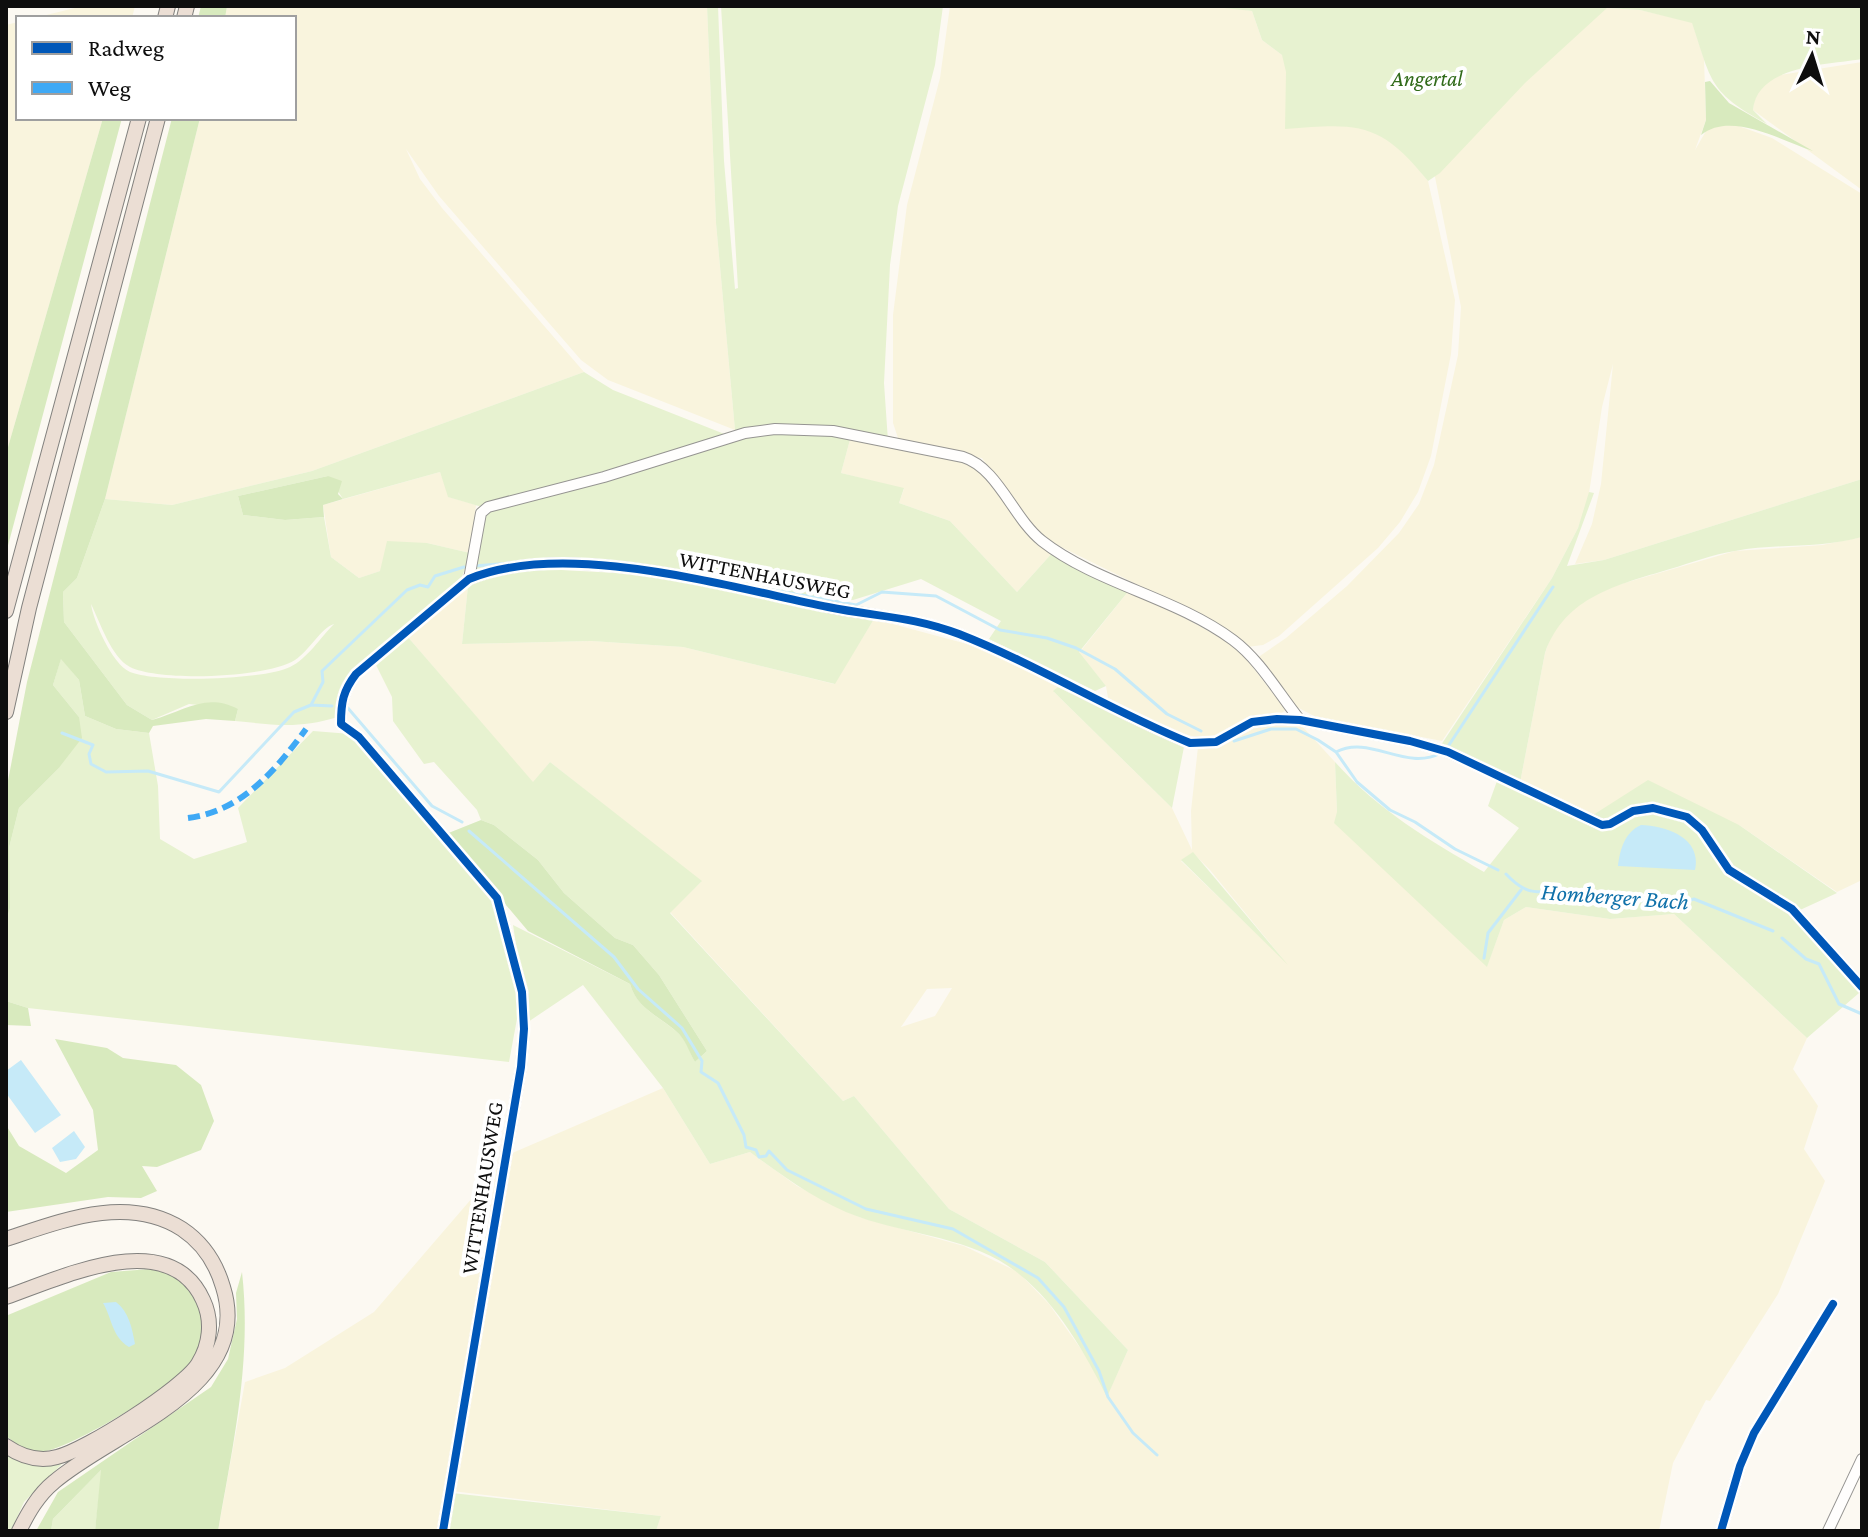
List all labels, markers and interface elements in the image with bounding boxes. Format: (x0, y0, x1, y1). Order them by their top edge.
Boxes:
legend (16, 16, 296, 120)
north arrow (1772, 16, 1852, 96)
text: N (1805, 24, 1822, 50)
text: Radweg (88, 34, 165, 61)
park label: Angertal (1390, 66, 1463, 91)
text: Weg (88, 74, 132, 101)
street label: WITTENHAUSWEG (677, 546, 853, 604)
water label: Homberger Bach (1540, 877, 1690, 915)
street label: WITTENHAUSWEG (456, 1100, 508, 1276)

